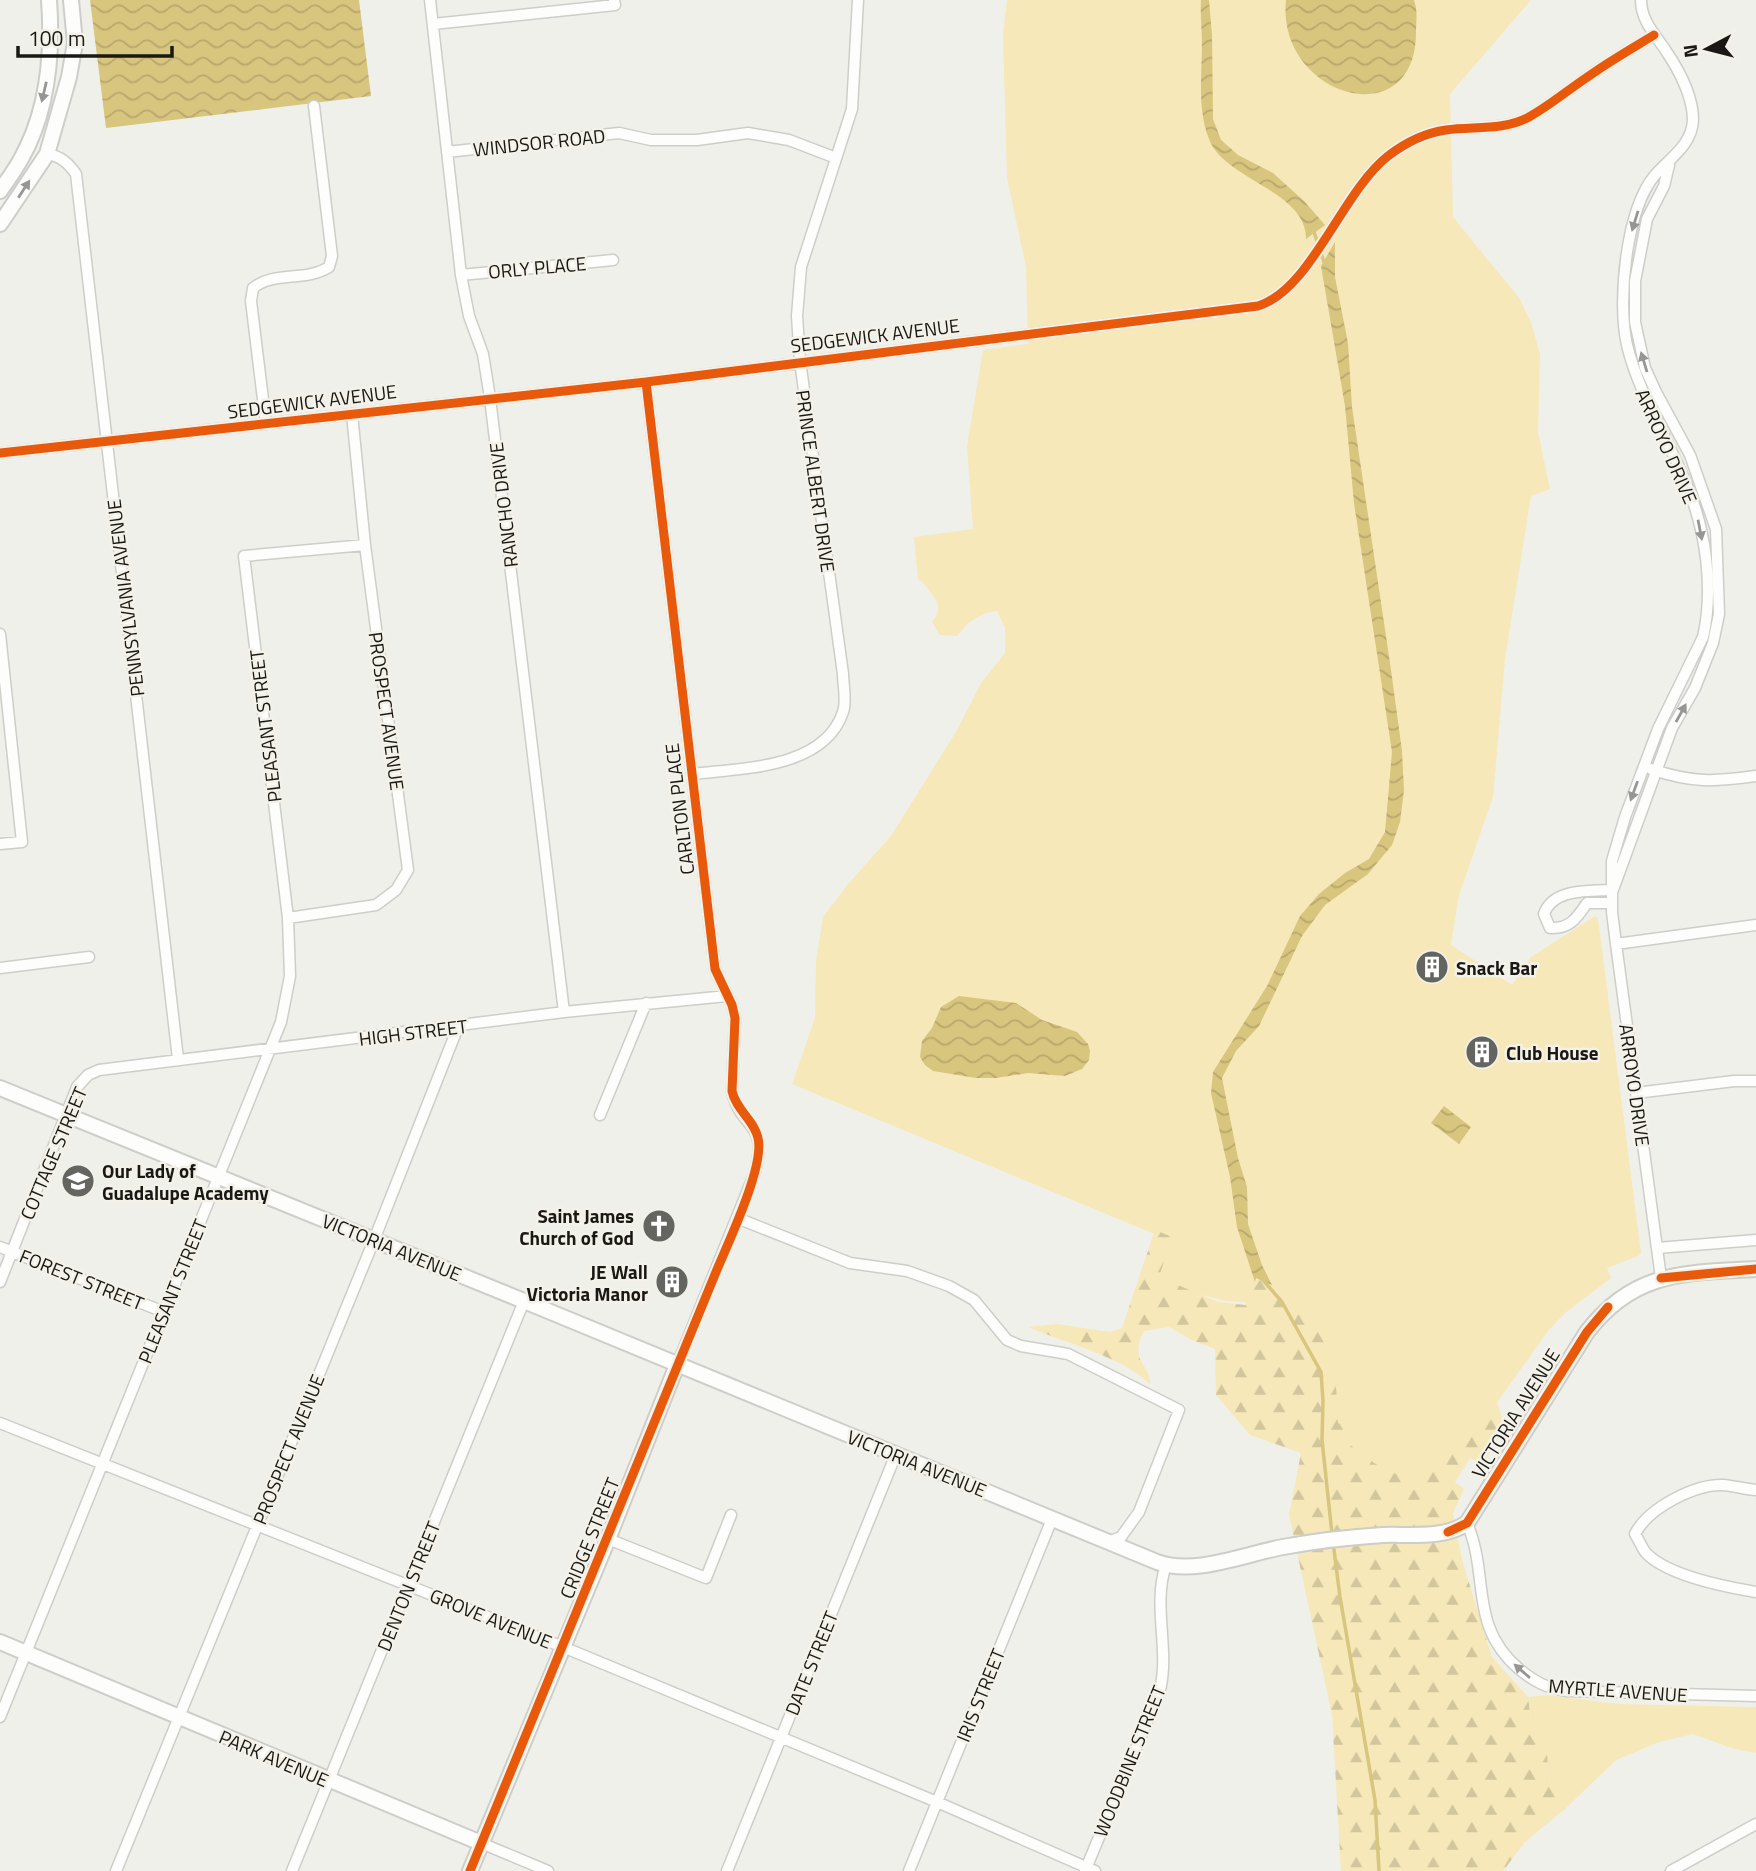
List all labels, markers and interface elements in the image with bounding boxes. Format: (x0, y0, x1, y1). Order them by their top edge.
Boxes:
scale bar (18, 14, 172, 58)
north arrow (1672, 14, 1742, 84)
text: 100 m (28, 22, 85, 54)
text: N (1674, 43, 1705, 59)
one-way arrow (39, 81, 50, 103)
street label: WINDSOR ROAD (471, 121, 607, 163)
one-way arrow (18, 180, 31, 199)
one-way arrow (1629, 211, 1639, 232)
street label: ORLY PLACE (487, 248, 587, 286)
street label: SEDGEWICK AVENUE (789, 310, 961, 360)
one-way arrow (1638, 351, 1649, 372)
street label: SEDGEWICK AVENUE (226, 376, 398, 426)
street label: ARROYO DRIVE (1629, 384, 1705, 508)
street label: PRINCE ALBERT DRIVE (789, 388, 843, 574)
street label: RANCHO DRIVE (481, 441, 525, 569)
street label: PENNSYLVANIA AVENUE (99, 498, 151, 698)
one-way arrow (1695, 519, 1706, 541)
street label: PROSPECT AVENUE (362, 630, 412, 792)
street label: PLEASANT STREET (241, 648, 289, 804)
one-way arrow (1675, 703, 1687, 722)
street label: CARLTON PLACE (657, 742, 701, 876)
one-way arrow (1629, 781, 1640, 802)
building icon: Snack Bar (1413, 948, 1451, 986)
place label: Snack Bar (1456, 953, 1537, 982)
street label: HIGH STREET (357, 1011, 469, 1053)
street label: ARROYO DRIVE (1612, 1022, 1658, 1148)
building icon: Club House (1463, 1033, 1501, 1071)
place label: Club House (1506, 1038, 1599, 1067)
street label: COTTAGE STREET (12, 1082, 94, 1224)
place label: Our Lady of Guadalupe Academy (102, 1156, 269, 1207)
school or university icon: Our Lady of Guadalupe Academy (59, 1162, 97, 1200)
place label: Saint James Church of God (519, 1201, 634, 1252)
street label: VICTORIA AVENUE (318, 1206, 466, 1288)
church icon: Saint James Church of God (640, 1207, 678, 1245)
street label: PLEASANT STREET (130, 1214, 214, 1368)
street label: FOREST STREET (15, 1241, 149, 1317)
place label: JE Wall Victoria Manor (527, 1257, 648, 1308)
building icon: JE Wall Victoria Manor (653, 1263, 691, 1301)
street label: VICTORIA AVENUE (1463, 1343, 1567, 1483)
street label: PROSPECT AVENUE (245, 1369, 331, 1529)
street label: VICTORIA AVENUE (843, 1422, 991, 1504)
street label: CRIDGE STREET (552, 1473, 626, 1603)
street label: DENTON STREET (369, 1517, 447, 1655)
street label: GROVE AVENUE (426, 1580, 556, 1656)
street label: DATE STREET (777, 1607, 845, 1719)
street label: IRIS STREET (948, 1644, 1012, 1746)
one-way arrow (1513, 1663, 1531, 1679)
street label: MYRTLE AVENUE (1547, 1671, 1689, 1709)
street label: WOODBINE STREET (1085, 1681, 1173, 1841)
street label: PARK AVENUE (215, 1722, 333, 1794)

